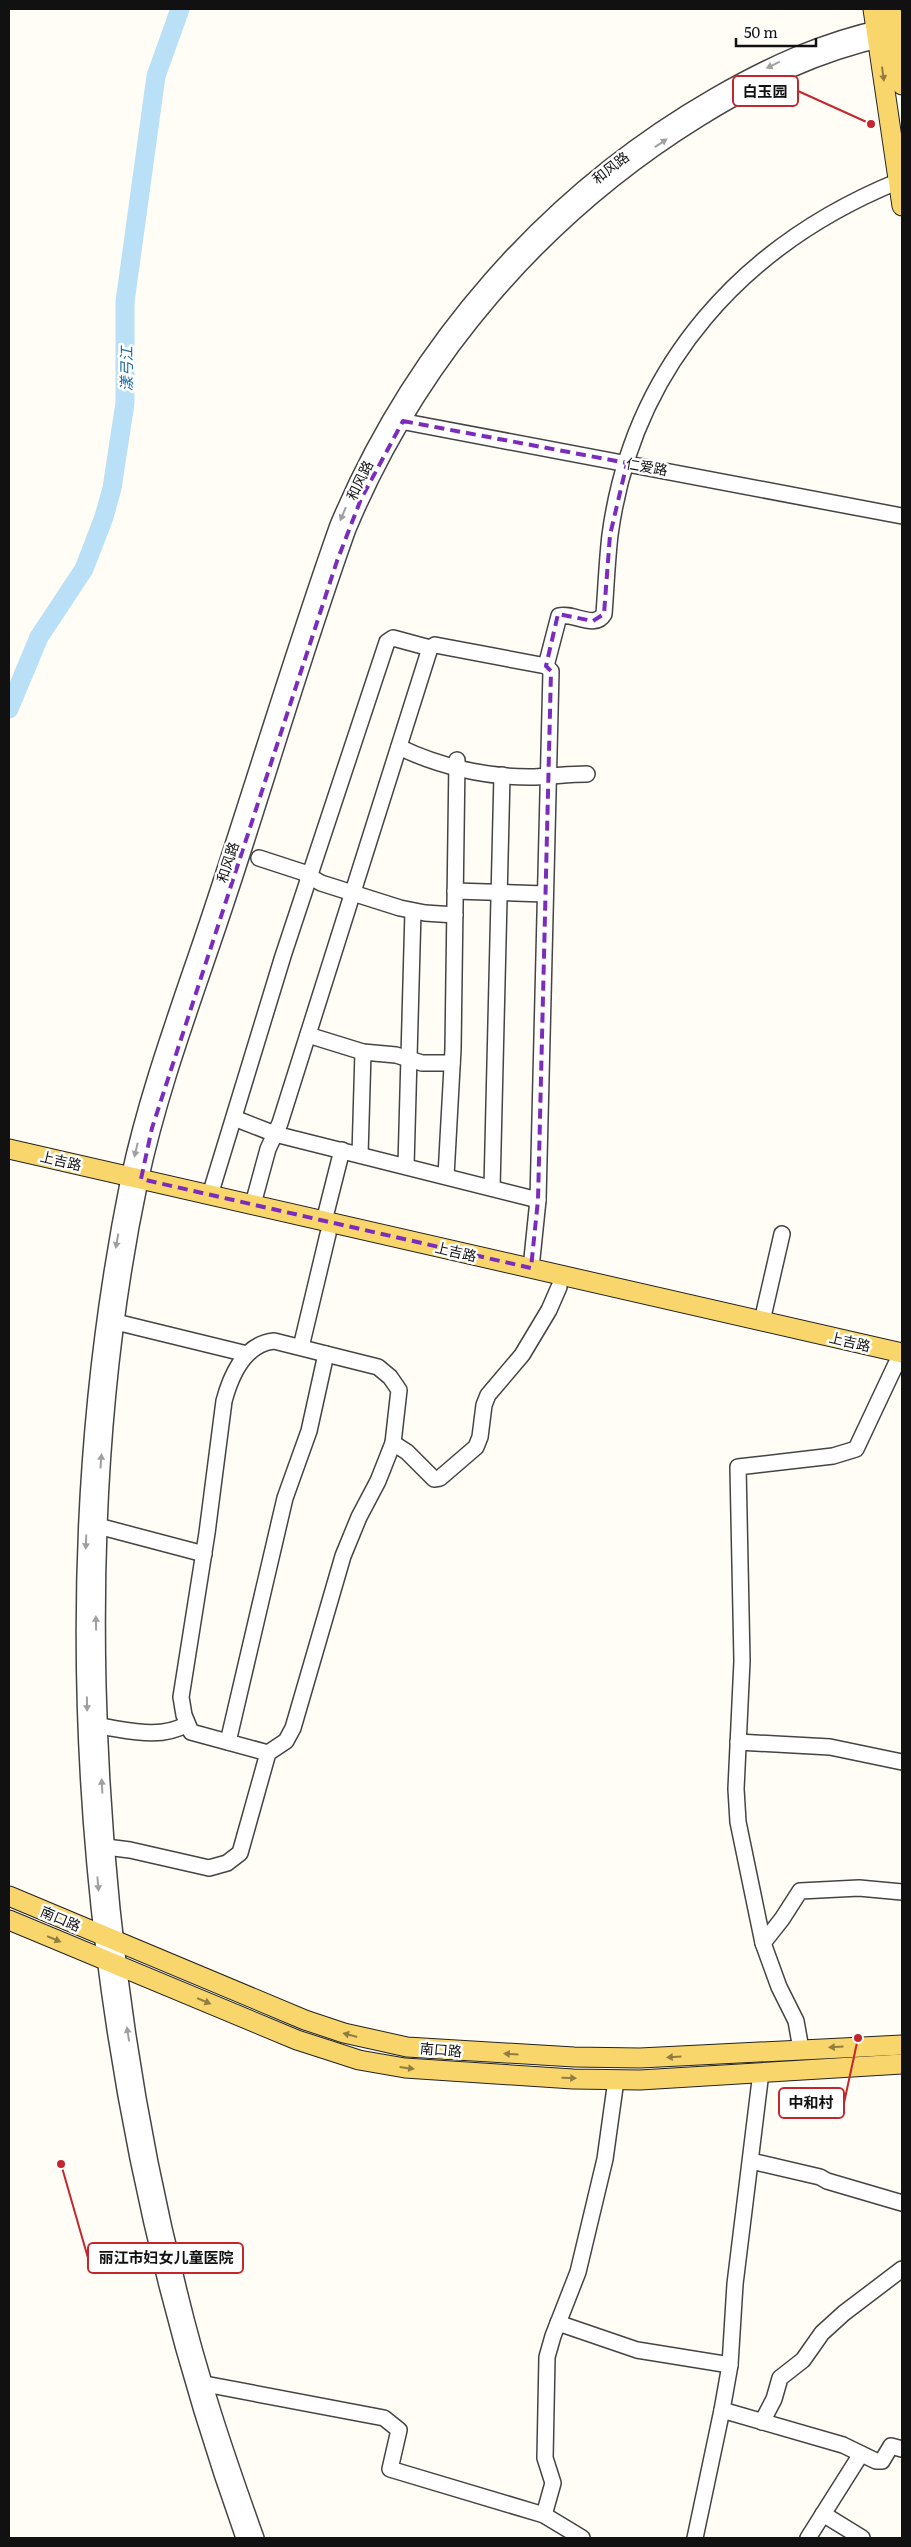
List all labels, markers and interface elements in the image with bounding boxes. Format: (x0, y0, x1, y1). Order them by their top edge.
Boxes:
scale bar (736, 15, 816, 47)
text: 50 m (744, 20, 778, 43)
one-way arrow (766, 61, 780, 69)
one-way arrow (879, 67, 887, 83)
callout: 白玉园 (733, 76, 798, 106)
text: 白玉园 (742, 79, 788, 102)
one-way arrow (655, 138, 668, 148)
street label: 和风路 (587, 146, 633, 188)
water label: 漾弓江 (114, 345, 137, 392)
street label: 仁爱路 (625, 453, 669, 479)
street label: 和风路 (341, 457, 377, 503)
one-way arrow (338, 506, 346, 521)
street label: 和风路 (211, 839, 243, 885)
one-way arrow (131, 1143, 139, 1159)
street label: 上吉路 (38, 1146, 84, 1174)
one-way arrow (113, 1234, 121, 1250)
street label: 上吉路 (433, 1237, 479, 1265)
street label: 上吉路 (827, 1327, 873, 1355)
one-way arrow (98, 1452, 106, 1468)
one-way arrow (82, 1534, 90, 1550)
one-way arrow (92, 1615, 100, 1631)
one-way arrow (83, 1697, 91, 1713)
one-way arrow (97, 1777, 105, 1793)
one-way arrow (94, 1876, 102, 1892)
street label: 南口路 (38, 1901, 84, 1935)
one-way arrow (47, 1935, 62, 1943)
one-way arrow (197, 1998, 211, 2006)
one-way arrow (123, 2026, 131, 2042)
one-way arrow (343, 2031, 358, 2039)
street label: 南口路 (419, 2037, 463, 2061)
one-way arrow (828, 2044, 844, 2052)
one-way arrow (503, 2049, 519, 2057)
one-way arrow (666, 2053, 682, 2061)
one-way arrow (399, 2064, 415, 2072)
one-way arrow (562, 2075, 578, 2083)
callout: 中和村 (779, 2088, 844, 2118)
text: 中和村 (788, 2090, 834, 2113)
callout: 丽江市妇女儿童医院 (88, 2243, 243, 2273)
text: 丽江市妇女儿童医院 (98, 2245, 234, 2268)

